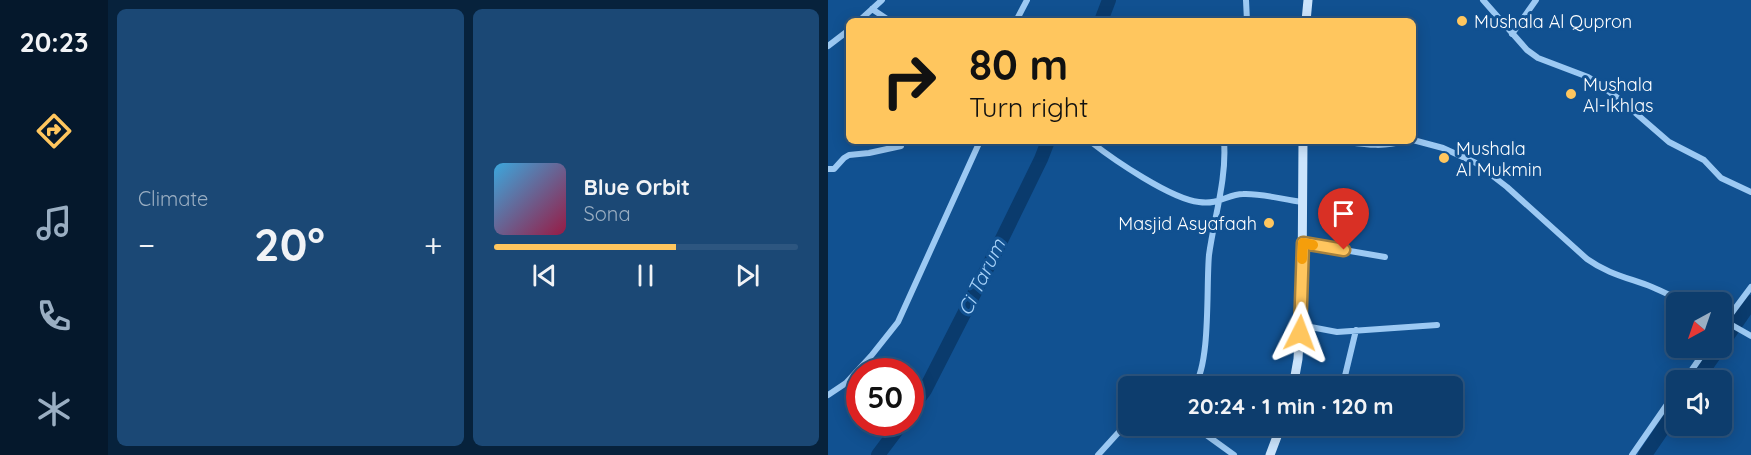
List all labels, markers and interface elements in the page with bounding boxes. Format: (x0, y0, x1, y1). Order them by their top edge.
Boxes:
place label: Mushala Al Qupron (1474, 10, 1632, 33)
marker: Mushala Al Qupron (1455, 14, 1469, 28)
text: 20:23 (19, 25, 89, 59)
text: 80 m (969, 38, 1068, 91)
icon: right (870, 42, 948, 120)
place label: Mushala Al-Ikhlas (1583, 73, 1654, 117)
marker: Mushala Al-Ikhlas (1564, 87, 1578, 101)
text: Turn right (969, 90, 1088, 124)
icon: directions (33, 110, 75, 152)
place label: Mushala Al Mukmin (1456, 137, 1542, 181)
marker: Mushala Al Mukmin (1437, 151, 1451, 165)
text: Blue Orbit (584, 173, 690, 201)
text: Climate (138, 186, 208, 211)
pin (1318, 188, 1369, 250)
icon: arrive (1327, 197, 1360, 230)
text: Sona (584, 201, 631, 226)
icon: music (33, 202, 75, 244)
place label: Masjid Asyafaah (1118, 212, 1257, 235)
text: 20° (254, 216, 325, 272)
marker: Masjid Asyafaah (1262, 216, 1276, 230)
text: − (138, 224, 155, 265)
text: + (424, 224, 442, 265)
water label: Ci Tarum (952, 234, 1011, 319)
icon: previous (528, 259, 561, 292)
icon: pause (629, 259, 662, 292)
icon: next (731, 259, 764, 292)
north arrow (1666, 292, 1732, 358)
map controls (1666, 292, 1732, 436)
icon: phone (33, 295, 75, 337)
position arrow (1268, 301, 1332, 365)
speed limit sign: 50 (846, 358, 924, 436)
button: sound (1666, 370, 1732, 436)
icon: climate (33, 388, 75, 430)
text: 20:24 · 1 min · 120 m (1187, 392, 1394, 420)

